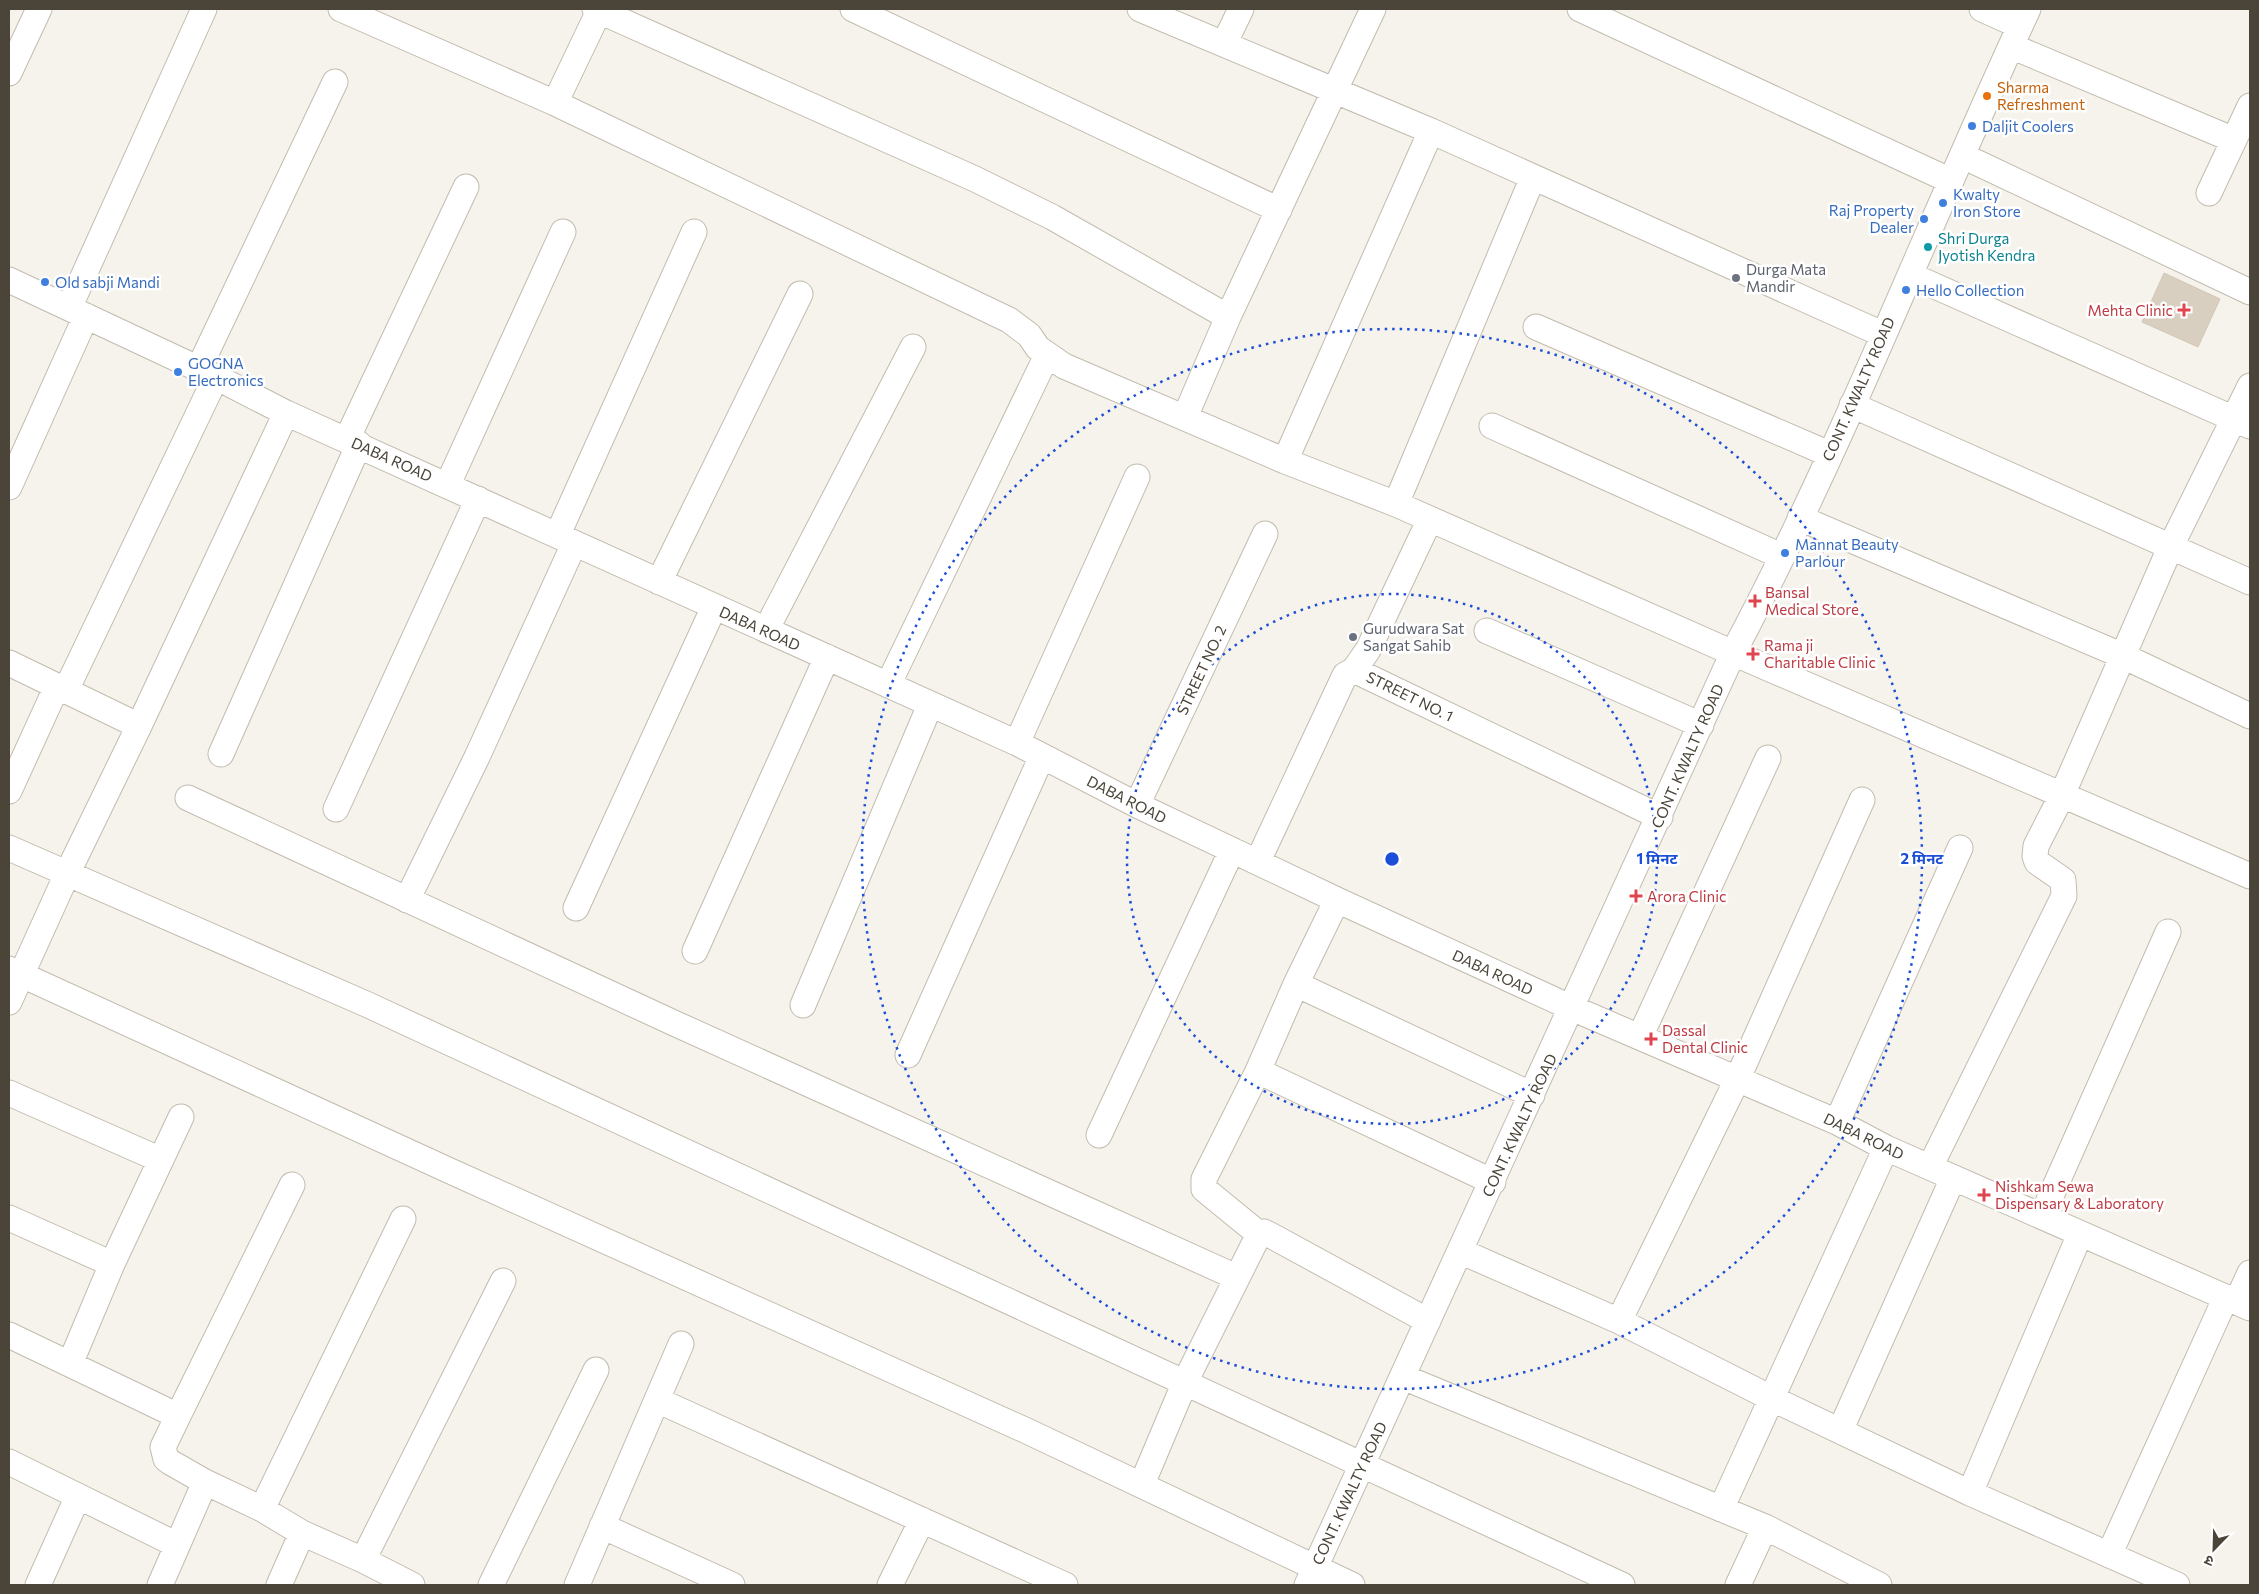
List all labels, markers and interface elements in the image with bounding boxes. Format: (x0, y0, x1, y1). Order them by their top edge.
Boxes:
place label: Sharma Refreshment (1997, 78, 2085, 113)
marker: Sharma Refreshment (1981, 90, 1993, 102)
place label: Daljit Coolers (1982, 117, 2074, 135)
marker: Daljit Coolers (1966, 120, 1978, 132)
place label: Kwalty Iron Store (1953, 185, 2021, 220)
marker: Kwalty Iron Store (1937, 197, 1949, 209)
place label: Raj Property Dealer (1829, 201, 1914, 236)
marker: Raj Property Dealer (1918, 213, 1930, 225)
place label: Shri Durga Jyotish Kendra (1938, 229, 2035, 264)
marker: Shri Durga Jyotish Kendra (1922, 241, 1934, 253)
place label: Durga Mata Mandir (1746, 260, 1826, 295)
marker: Durga Mata Mandir (1730, 272, 1742, 284)
place label: Old sabji Mandi (55, 273, 160, 291)
marker: Old sabji Mandi (39, 276, 51, 288)
place label: Hello Collection (1916, 281, 2024, 299)
marker: Hello Collection (1900, 284, 1912, 296)
place label: Mehta Clinic (2087, 301, 2173, 319)
marker: Mehta Clinic (2177, 303, 2191, 317)
street label: CONT. KWALTY ROAD (1818, 314, 1898, 464)
place label: GOGNA Electronics (188, 354, 264, 389)
marker: GOGNA Electronics (172, 366, 184, 378)
street label: DABA ROAD (349, 433, 435, 485)
place label: Mannat Beauty Parlour (1795, 535, 1899, 570)
marker: Mannat Beauty Parlour (1779, 547, 1791, 559)
place label: Bansal Medical Store (1765, 583, 1859, 618)
marker: Bansal Medical Store (1749, 595, 1761, 607)
street label: DABA ROAD (717, 602, 803, 654)
place label: Gurudwara Sat Sangat Sahib (1363, 619, 1464, 654)
street label: STREET NO. 2 (1172, 622, 1230, 718)
marker: Gurudwara Sat Sangat Sahib (1347, 631, 1359, 643)
place label: Rama ji Charitable Clinic (1764, 636, 1876, 671)
marker: Rama ji Charitable Clinic (1746, 647, 1760, 661)
street label: STREET NO. 1 (1364, 667, 1456, 725)
street label: CONT. KWALTY ROAD (1647, 681, 1727, 831)
street label: DABA ROAD (1084, 771, 1170, 827)
text: 1 मिनट (1636, 849, 1678, 867)
text: 2 मिनट (1901, 849, 1944, 867)
centre of rings (1383, 850, 1401, 868)
place label: Arora Clinic (1647, 887, 1726, 905)
marker: Arora Clinic (1629, 889, 1643, 903)
street label: DABA ROAD (1450, 945, 1536, 999)
place label: Dassal Dental Clinic (1662, 1021, 1748, 1056)
marker: Dassal Dental Clinic (1644, 1032, 1658, 1046)
street label: CONT. KWALTY ROAD (1478, 1051, 1560, 1199)
street label: DABA ROAD (1821, 1109, 1907, 1163)
place label: Nishkam Sewa Dispensary & Laboratory (1995, 1177, 2164, 1212)
marker: Nishkam Sewa Dispensary & Laboratory (1977, 1188, 1991, 1202)
street label: CONT. KWALTY ROAD (1308, 1419, 1390, 1567)
north arrow (2189, 1524, 2239, 1574)
text: उ (2201, 1552, 2216, 1571)

